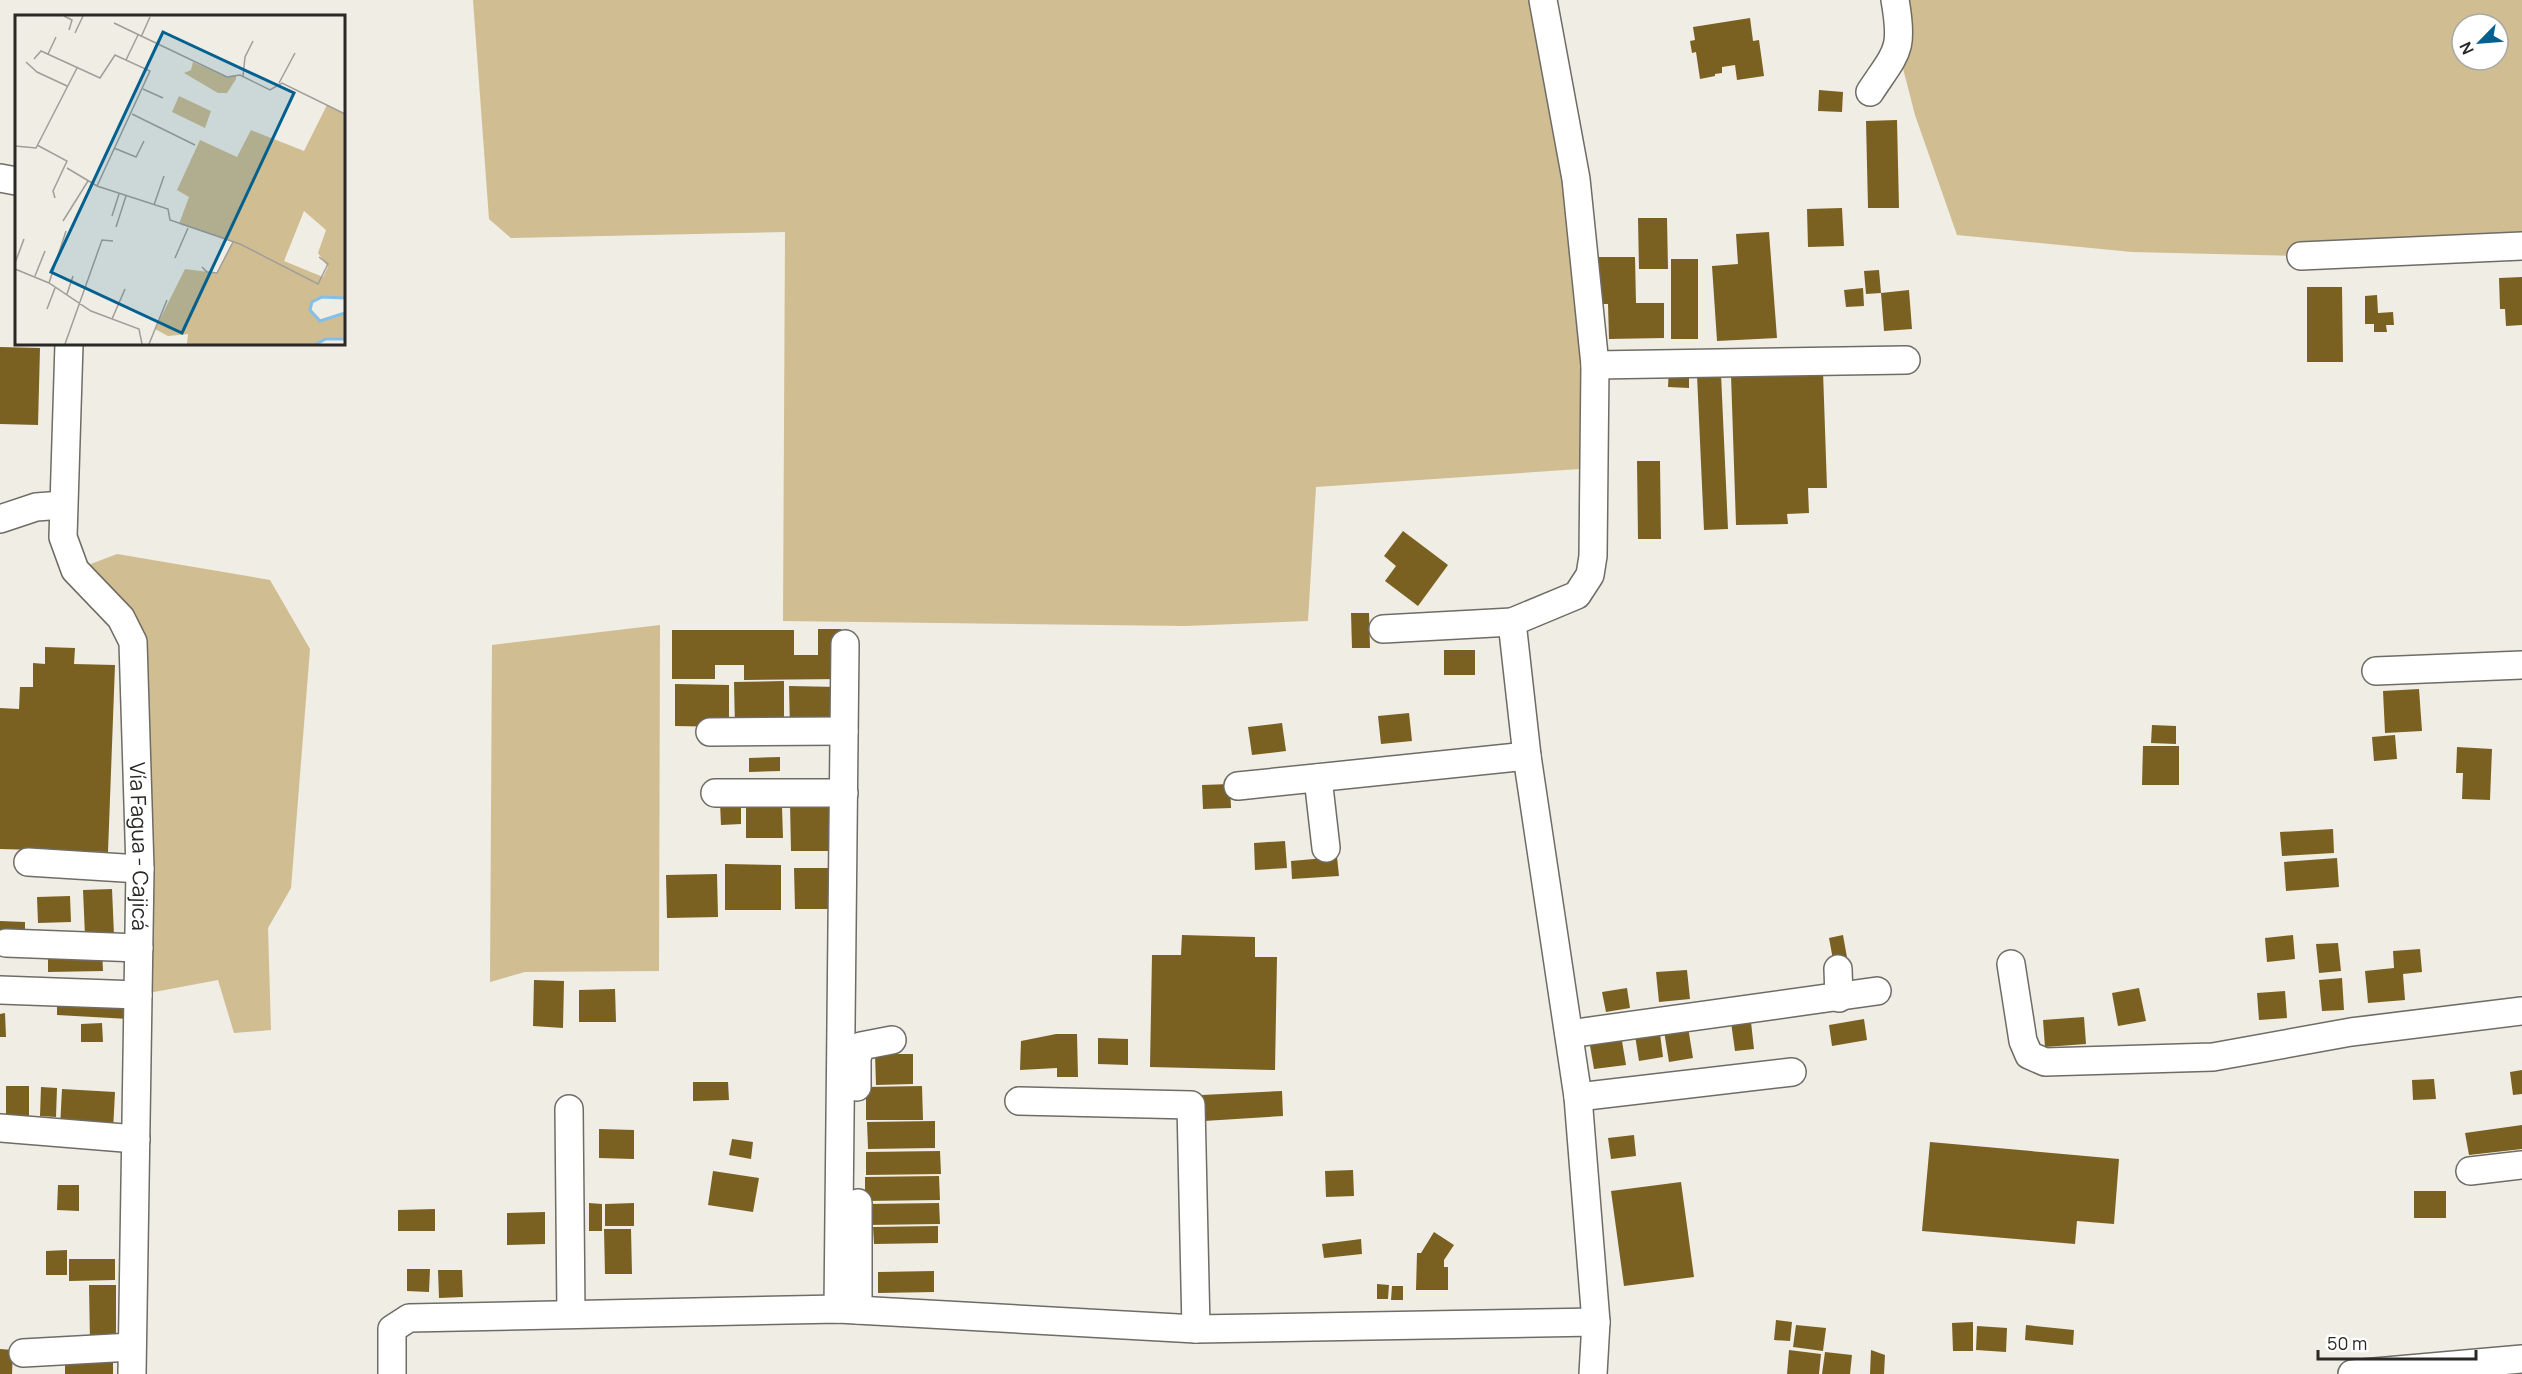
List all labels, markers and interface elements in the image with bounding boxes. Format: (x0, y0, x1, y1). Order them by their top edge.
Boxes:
north arrow (2450, 12, 2510, 72)
inset map (15, 15, 345, 345)
text: N (2454, 38, 2479, 58)
street label: Vía Fagua - Cajicá (124, 762, 155, 931)
scale bar (2318, 1323, 2476, 1361)
text: 50 m (2327, 1331, 2367, 1355)

